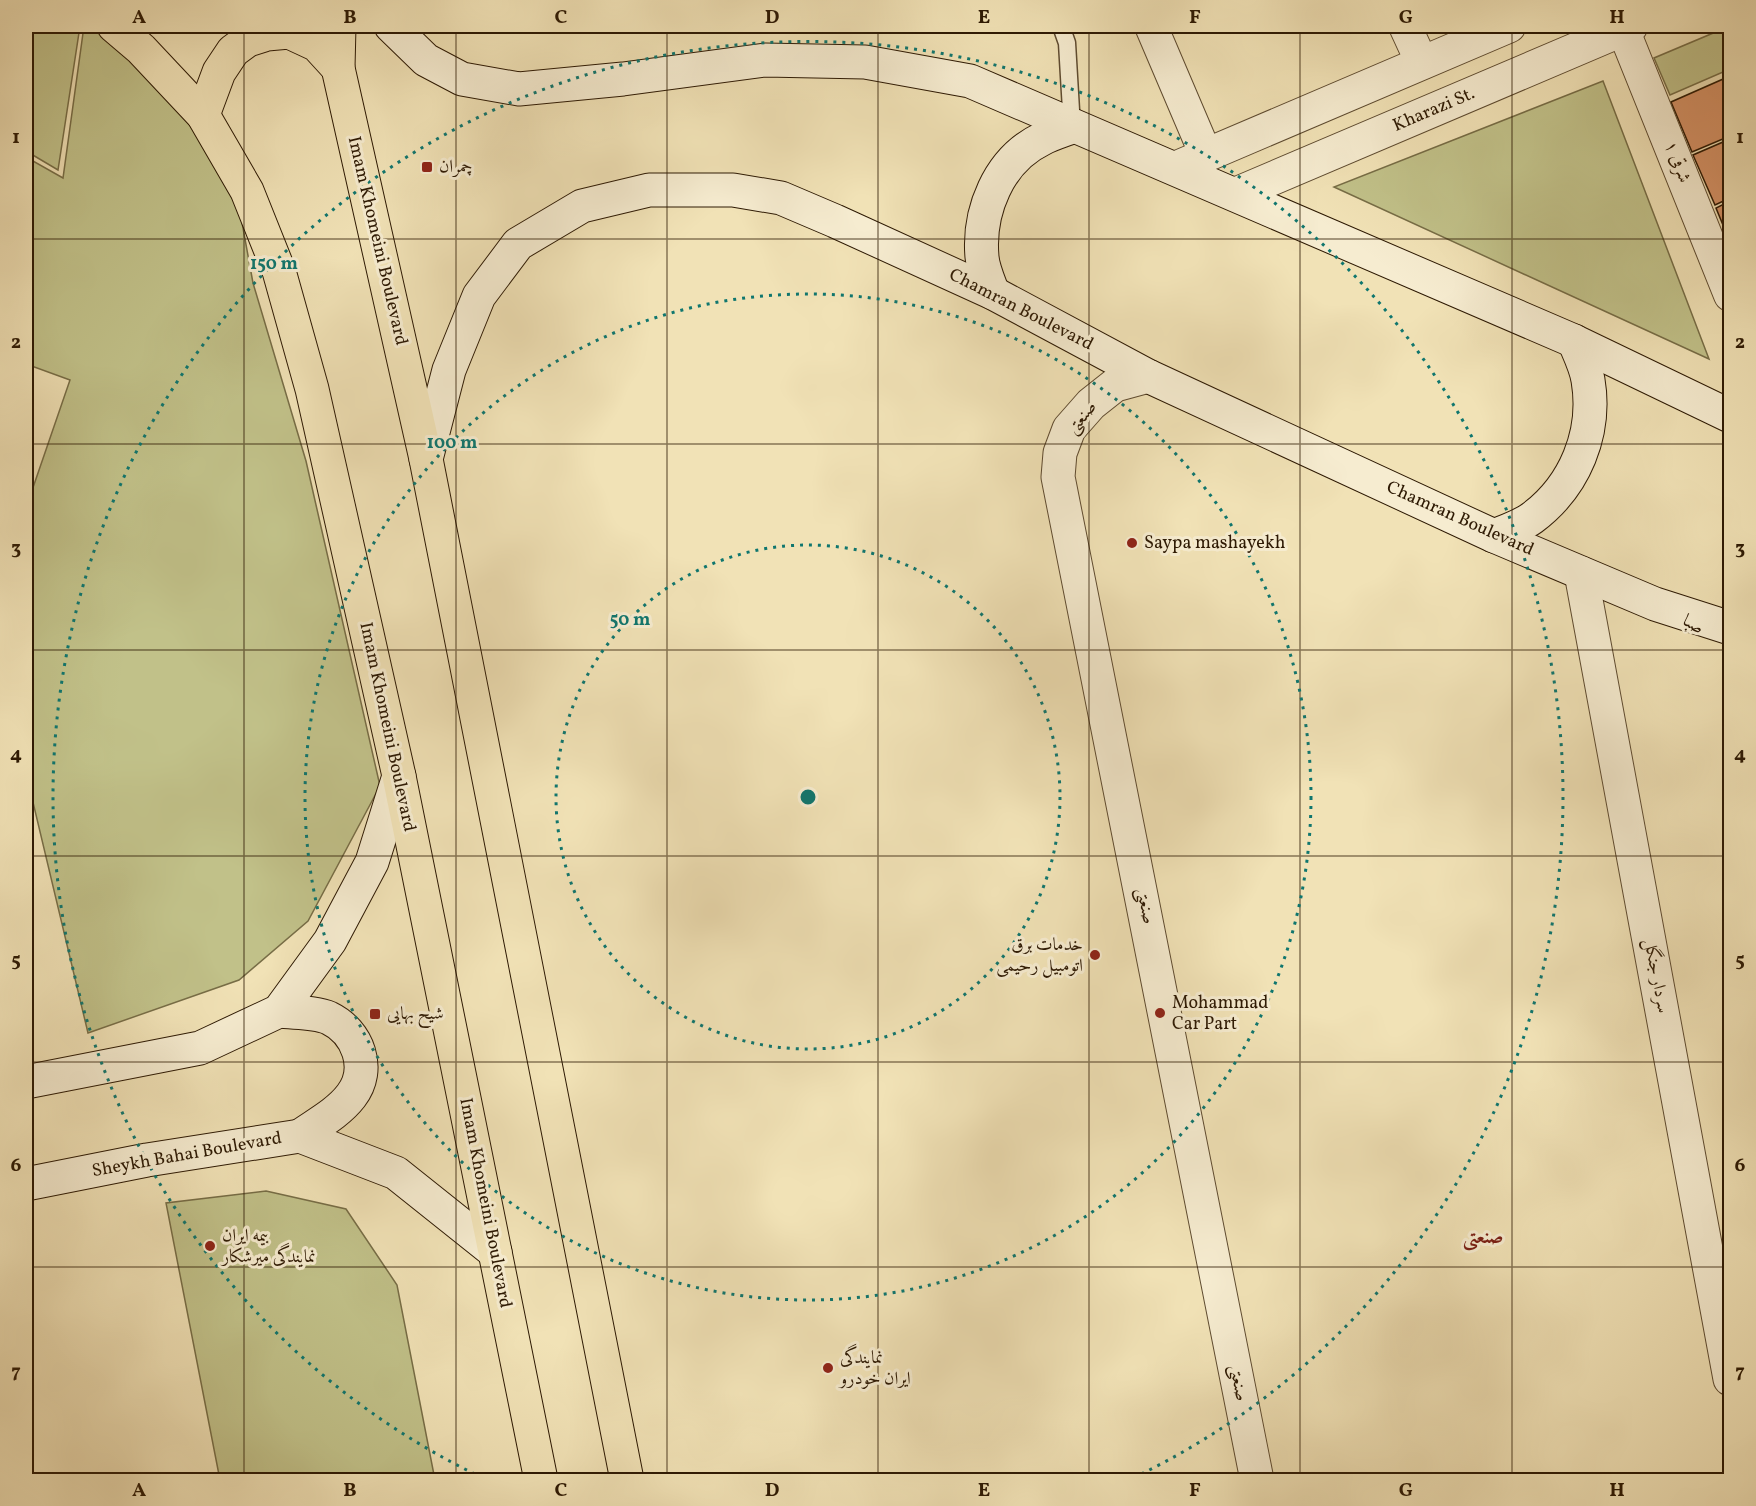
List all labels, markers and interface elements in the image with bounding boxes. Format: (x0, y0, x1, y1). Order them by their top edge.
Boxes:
text: A (132, 4, 146, 32)
text: B (343, 4, 357, 32)
text: C (555, 4, 568, 32)
text: D (765, 4, 779, 32)
text: E (978, 4, 990, 32)
text: F (1189, 4, 1201, 32)
text: G (1399, 4, 1413, 32)
text: H (1609, 4, 1625, 32)
street label: Kharazi St. (1389, 82, 1479, 138)
text: 1 (12, 124, 20, 152)
text: 1 (1736, 124, 1744, 152)
street label: Imam Khomeini Boulevard (341, 134, 413, 348)
street label: ۱ شرقی (1657, 137, 1697, 187)
place label: چمران (439, 155, 473, 180)
marker: چمران (420, 160, 434, 174)
text: 150 m (250, 252, 298, 277)
street label: Chamran Boulevard (944, 263, 1098, 357)
text: 2 (11, 329, 21, 357)
text: 2 (1735, 329, 1745, 357)
street label: صنعتی (1061, 396, 1103, 440)
text: 100 m (427, 431, 477, 456)
street label: Chamran Boulevard (1382, 475, 1538, 563)
place label: Saypa mashayekh (1144, 531, 1286, 556)
text: 3 (11, 535, 21, 563)
text: 3 (1735, 535, 1745, 563)
marker: Saypa mashayekh (1125, 536, 1139, 550)
text: 50 m (610, 608, 650, 633)
street label: صبا (1678, 609, 1708, 641)
street label: Imam Khomeini Boulevard (353, 620, 421, 834)
text: 4 (10, 741, 22, 769)
text: 4 (1734, 741, 1746, 769)
centre of rings (798, 787, 818, 807)
street label: صنعتی (1129, 885, 1161, 927)
place label: خدمات برق اتومبیل رحیمی (996, 933, 1083, 979)
street label: سردار جنگل (1637, 936, 1676, 1015)
text: 5 (11, 947, 21, 975)
text: 5 (1735, 947, 1745, 975)
marker: خدمات برق اتومبیل رحیمی (1088, 948, 1102, 962)
place label: Mohammad Car Part (1172, 991, 1268, 1037)
place label: شیح بهایی (387, 1002, 444, 1029)
marker: Mohammad Car Part (1153, 1006, 1167, 1020)
marker: شیح بهایی (368, 1007, 382, 1021)
street label: Imam Khomeini Boulevard (452, 1096, 518, 1310)
street label: Sheykh Bahai Boulevard (90, 1126, 284, 1184)
text: 6 (11, 1152, 22, 1180)
text: 6 (1735, 1152, 1746, 1180)
place label: بیمه ایران نمایندگی میرشکار (220, 1224, 316, 1270)
district label: صنعتی (1463, 1224, 1503, 1252)
marker: بیمه ایران نمایندگی میرشکار (203, 1239, 217, 1253)
place label: نمایندگی ایران خودرو (838, 1343, 911, 1392)
text: 7 (11, 1358, 21, 1386)
text: 7 (1735, 1358, 1745, 1386)
marker: نمایندگی ایران خودرو (821, 1361, 835, 1375)
street label: صنعتی (1222, 1363, 1254, 1403)
text: A (132, 1477, 146, 1505)
text: B (343, 1477, 357, 1505)
text: C (555, 1477, 568, 1505)
text: D (765, 1477, 779, 1505)
text: E (978, 1477, 990, 1505)
text: F (1189, 1477, 1201, 1505)
text: G (1399, 1477, 1413, 1505)
text: H (1609, 1477, 1625, 1505)

